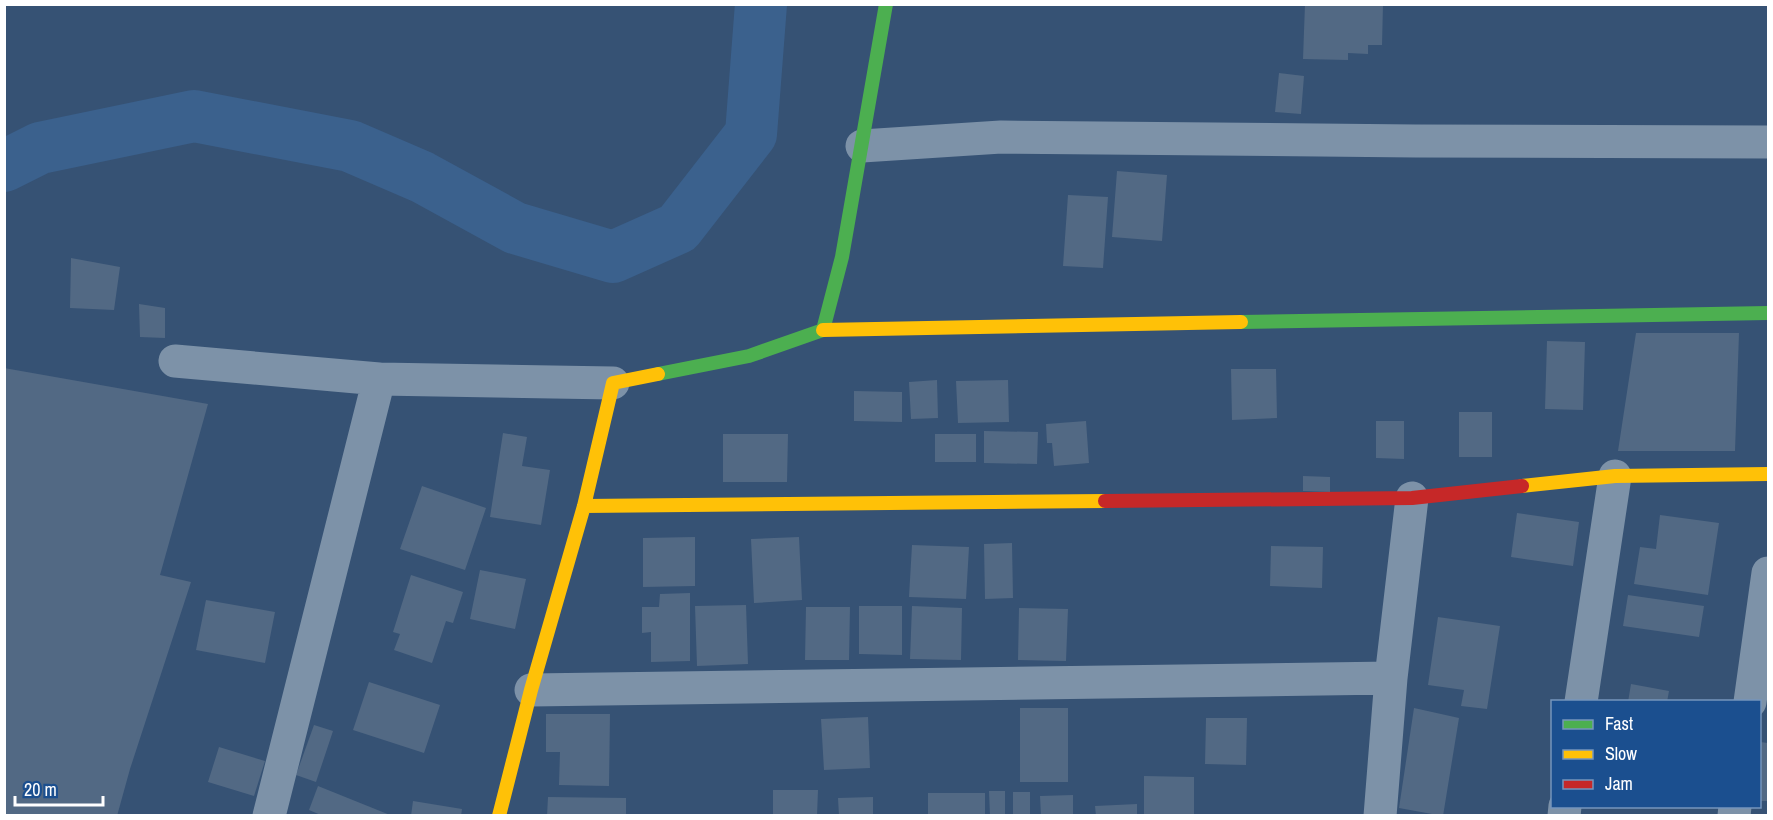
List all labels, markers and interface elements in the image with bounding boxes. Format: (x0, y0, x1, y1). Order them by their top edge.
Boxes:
legend (1551, 700, 1761, 808)
text: Fast (1605, 711, 1633, 736)
text: Slow (1605, 741, 1637, 766)
scale bar (15, 769, 104, 807)
text: Jam (1605, 771, 1633, 796)
text: 20 m (24, 777, 57, 802)

